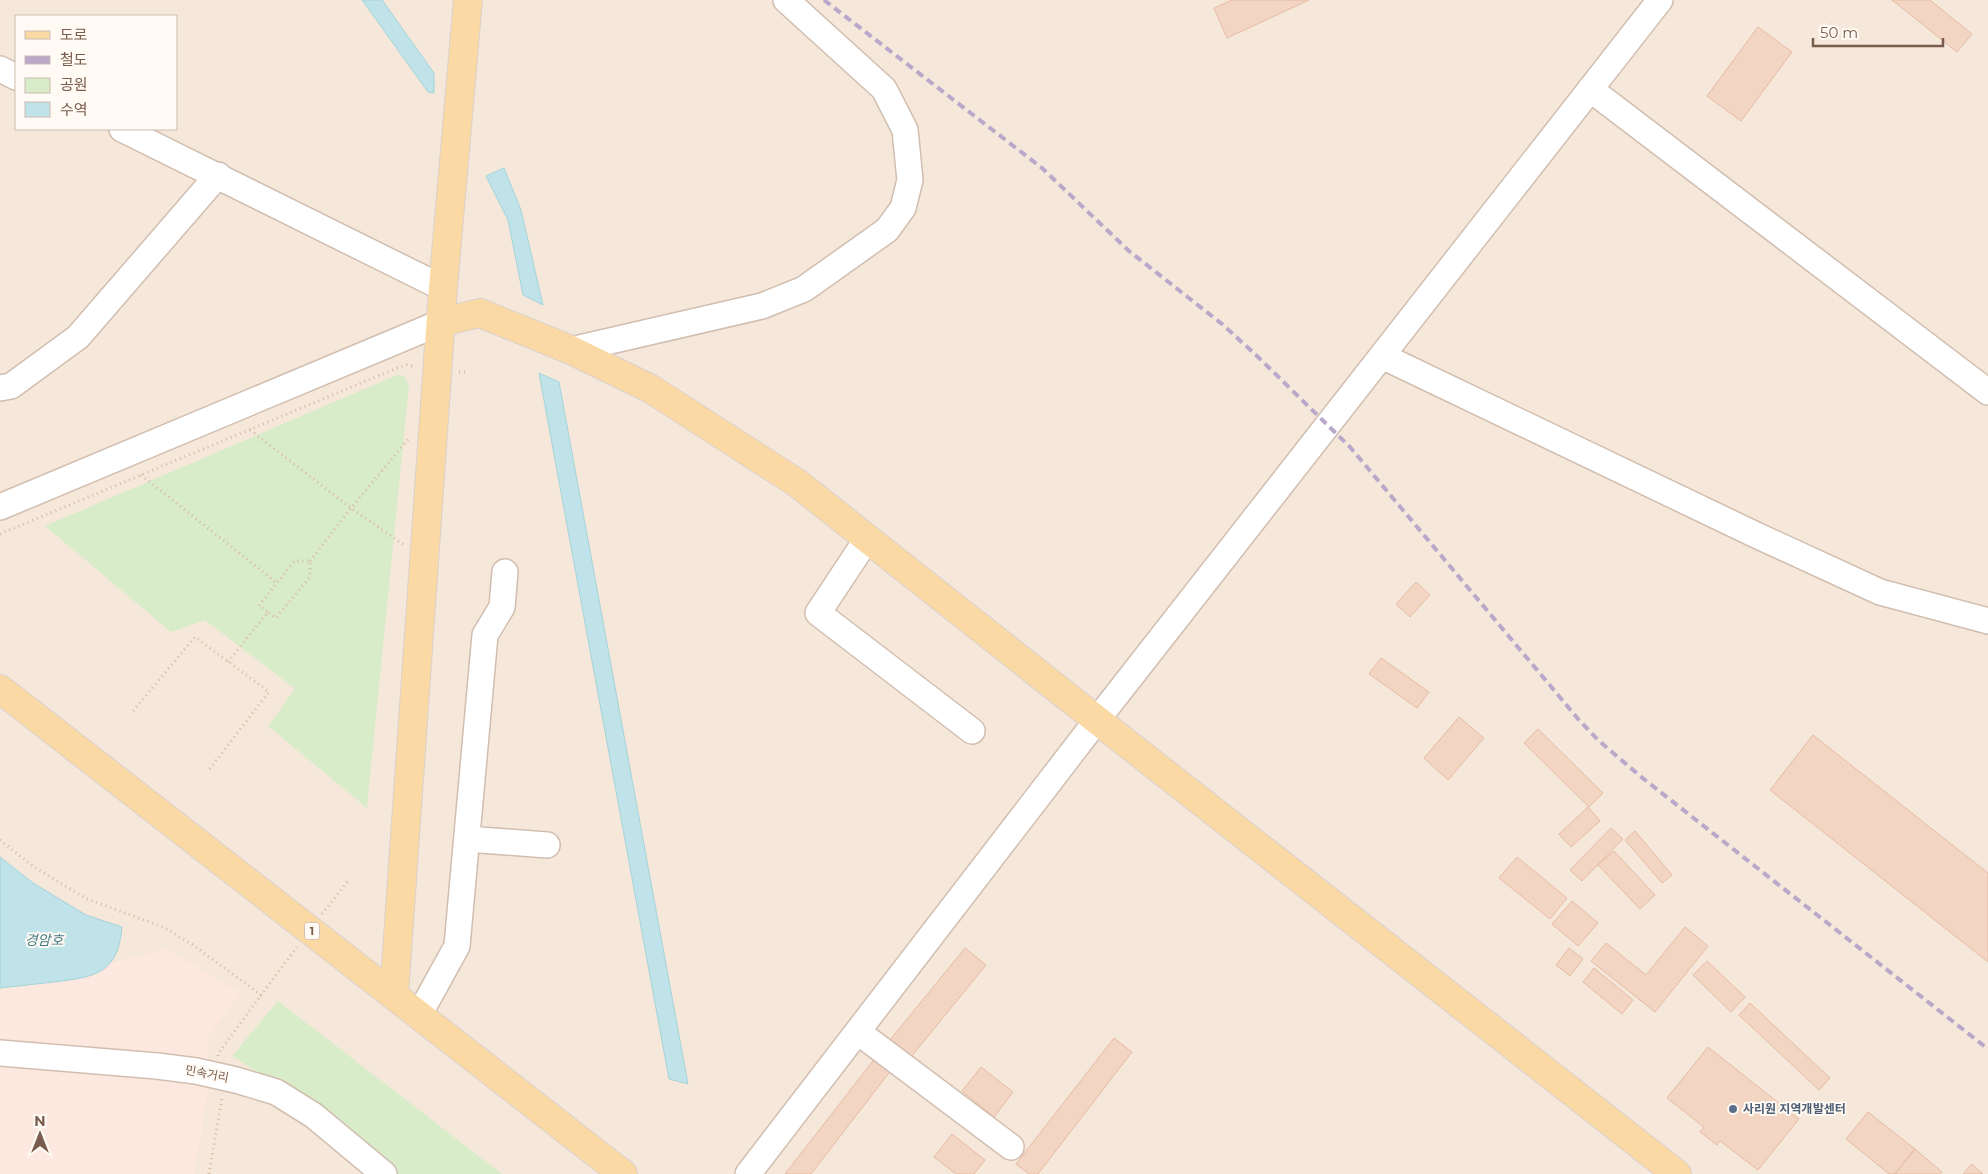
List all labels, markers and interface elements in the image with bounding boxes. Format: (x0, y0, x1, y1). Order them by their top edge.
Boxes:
legend (15, 15, 178, 130)
scale bar (1813, 15, 1943, 47)
text: 50 m (1820, 23, 1858, 42)
text: 도로 (60, 25, 88, 44)
text: 철도 (60, 50, 88, 69)
text: 공원 (60, 75, 88, 94)
text: 수역 (60, 100, 88, 119)
road number: 1 (304, 922, 320, 939)
water label: 경암호 (25, 931, 64, 949)
street label: 민속거리 (184, 1062, 230, 1085)
place label: 사리원 지역개발센터 (1743, 1101, 1846, 1116)
marker: 사리원 지역개발센터 (1727, 1103, 1739, 1115)
north arrow (15, 1109, 65, 1159)
text: N (34, 1112, 46, 1130)

